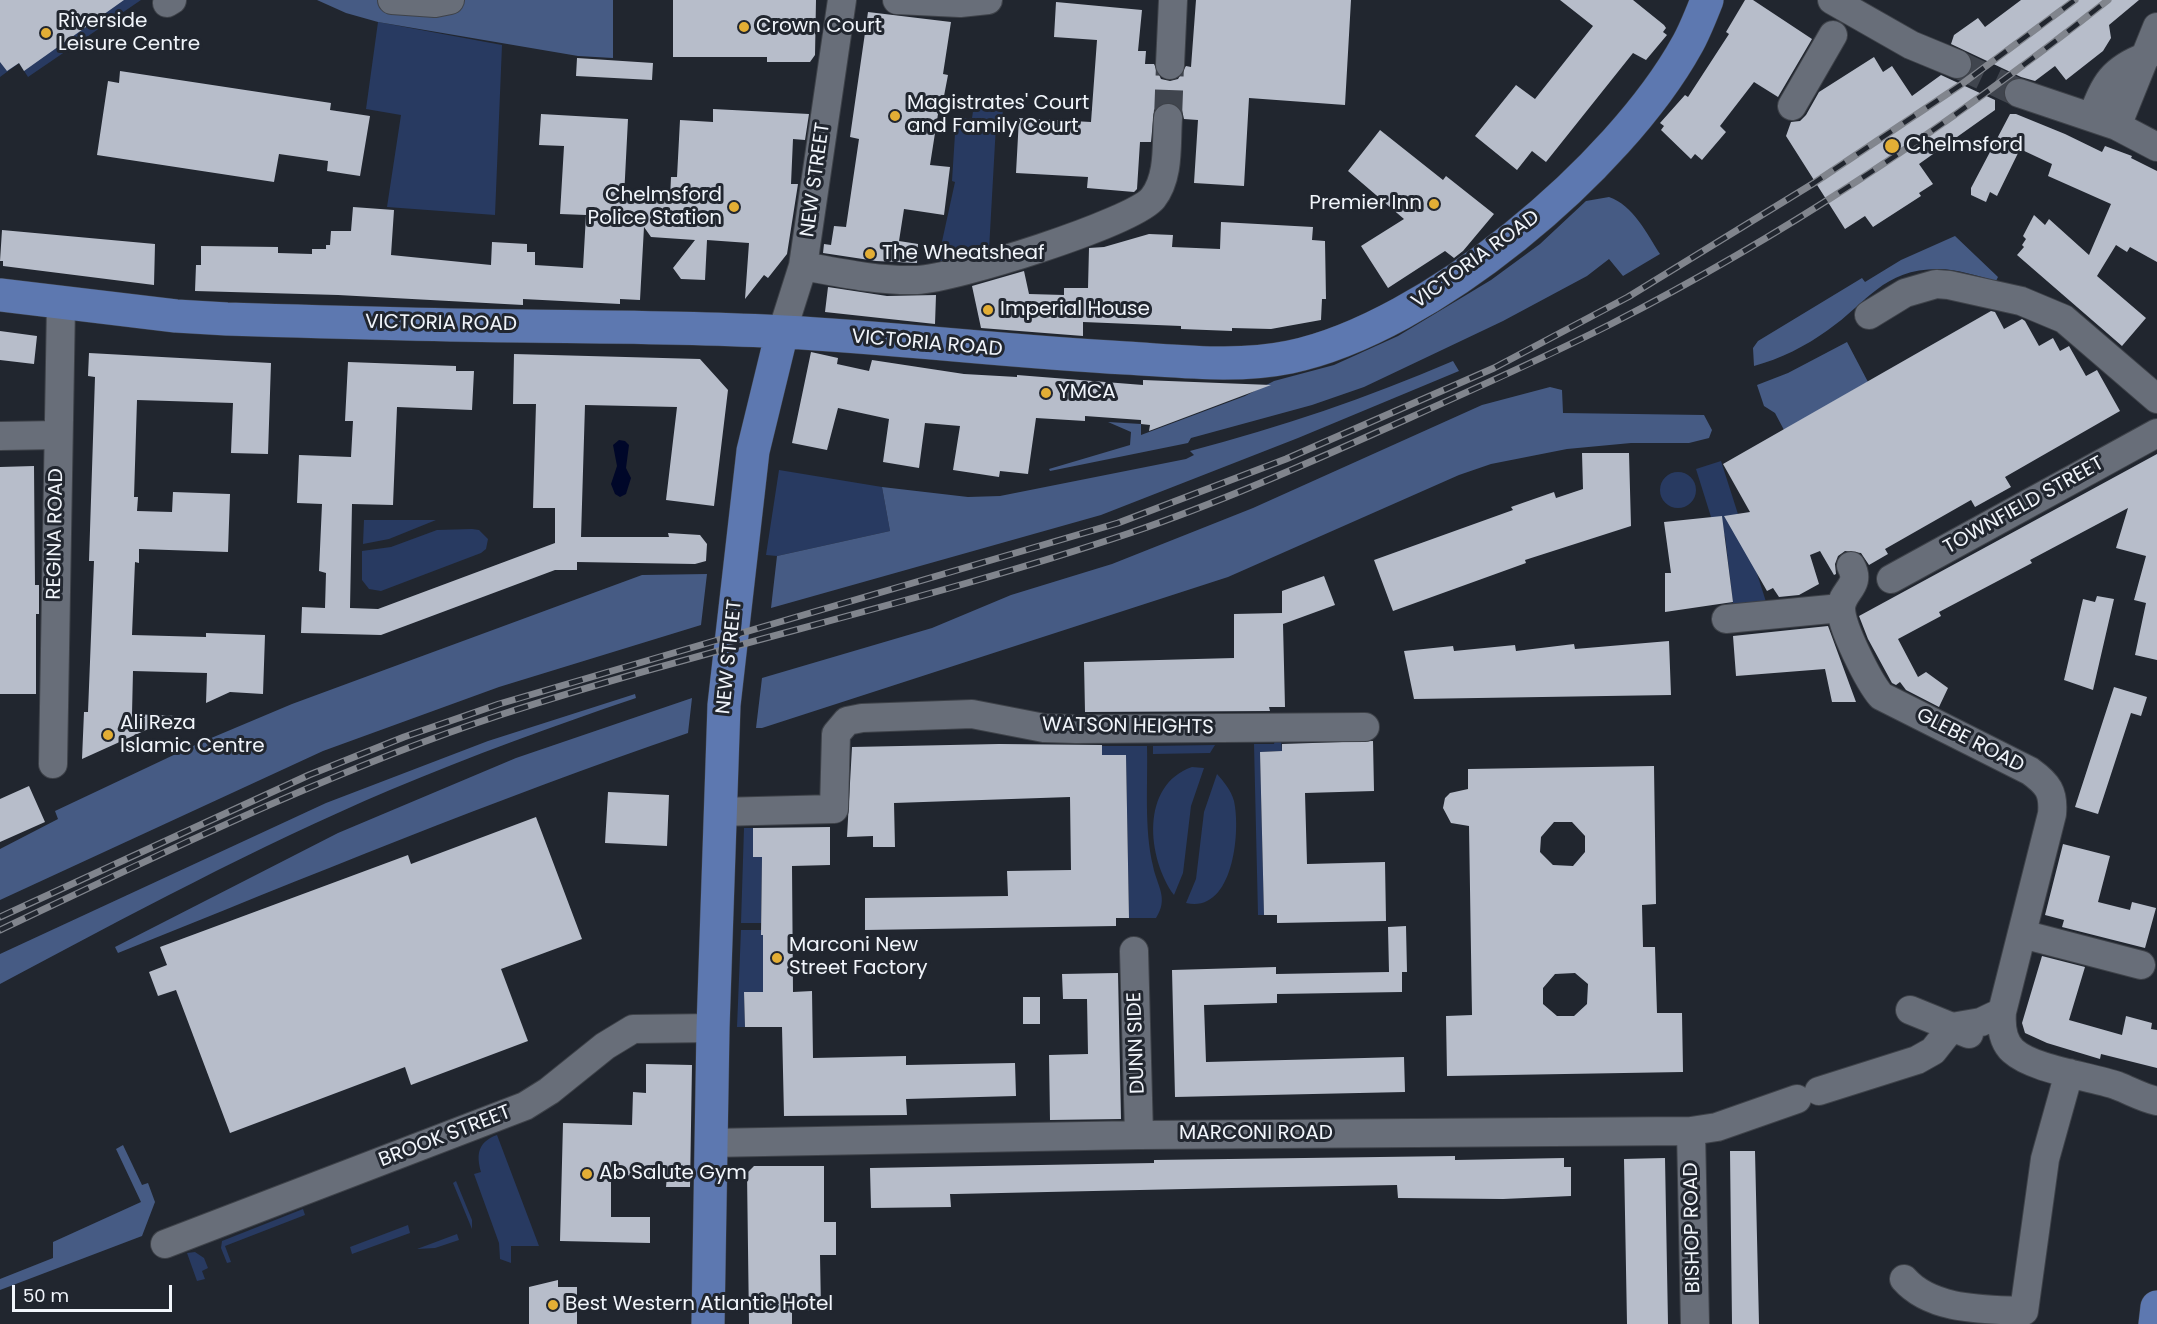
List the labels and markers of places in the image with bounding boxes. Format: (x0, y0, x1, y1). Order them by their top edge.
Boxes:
place label: Riverside Leisure Centre (58, 10, 200, 57)
place label: Crown Court (756, 15, 882, 39)
marker: Crown Court (737, 20, 751, 34)
marker: Riverside Leisure Centre (39, 26, 53, 40)
place label: Magistrates' Court and Family Court (907, 92, 1089, 139)
marker: Magistrates' Court and Family Court (888, 109, 902, 123)
place label: Chelmsford (1906, 134, 2023, 158)
marker: Chelmsford (1883, 137, 1901, 155)
place label: Chelmsford Police Station (588, 184, 722, 231)
place label: Premier Inn (1309, 192, 1422, 216)
marker: Premier Inn (1427, 197, 1441, 211)
marker: Chelmsford Police Station (727, 200, 741, 214)
place label: The Wheatsheaf (882, 242, 1045, 266)
marker: The Wheatsheaf (863, 247, 877, 261)
place label: Imperial House (1000, 298, 1150, 322)
marker: Imperial House (981, 303, 995, 317)
place label: YMCA (1058, 381, 1116, 405)
marker: YMCA (1039, 386, 1053, 400)
place label: Ali Reza Islamic Centre (120, 712, 265, 759)
marker: Ali Reza Islamic Centre (101, 728, 115, 742)
place label: Marconi New Street Factory (789, 934, 927, 981)
marker: Marconi New Street Factory (770, 951, 784, 965)
place label: Ab Salute Gym (599, 1162, 747, 1186)
marker: Ab Salute Gym (580, 1167, 594, 1181)
place label: Best Western Atlantic Hotel (565, 1293, 833, 1317)
marker: Best Western Atlantic Hotel (546, 1298, 560, 1312)

